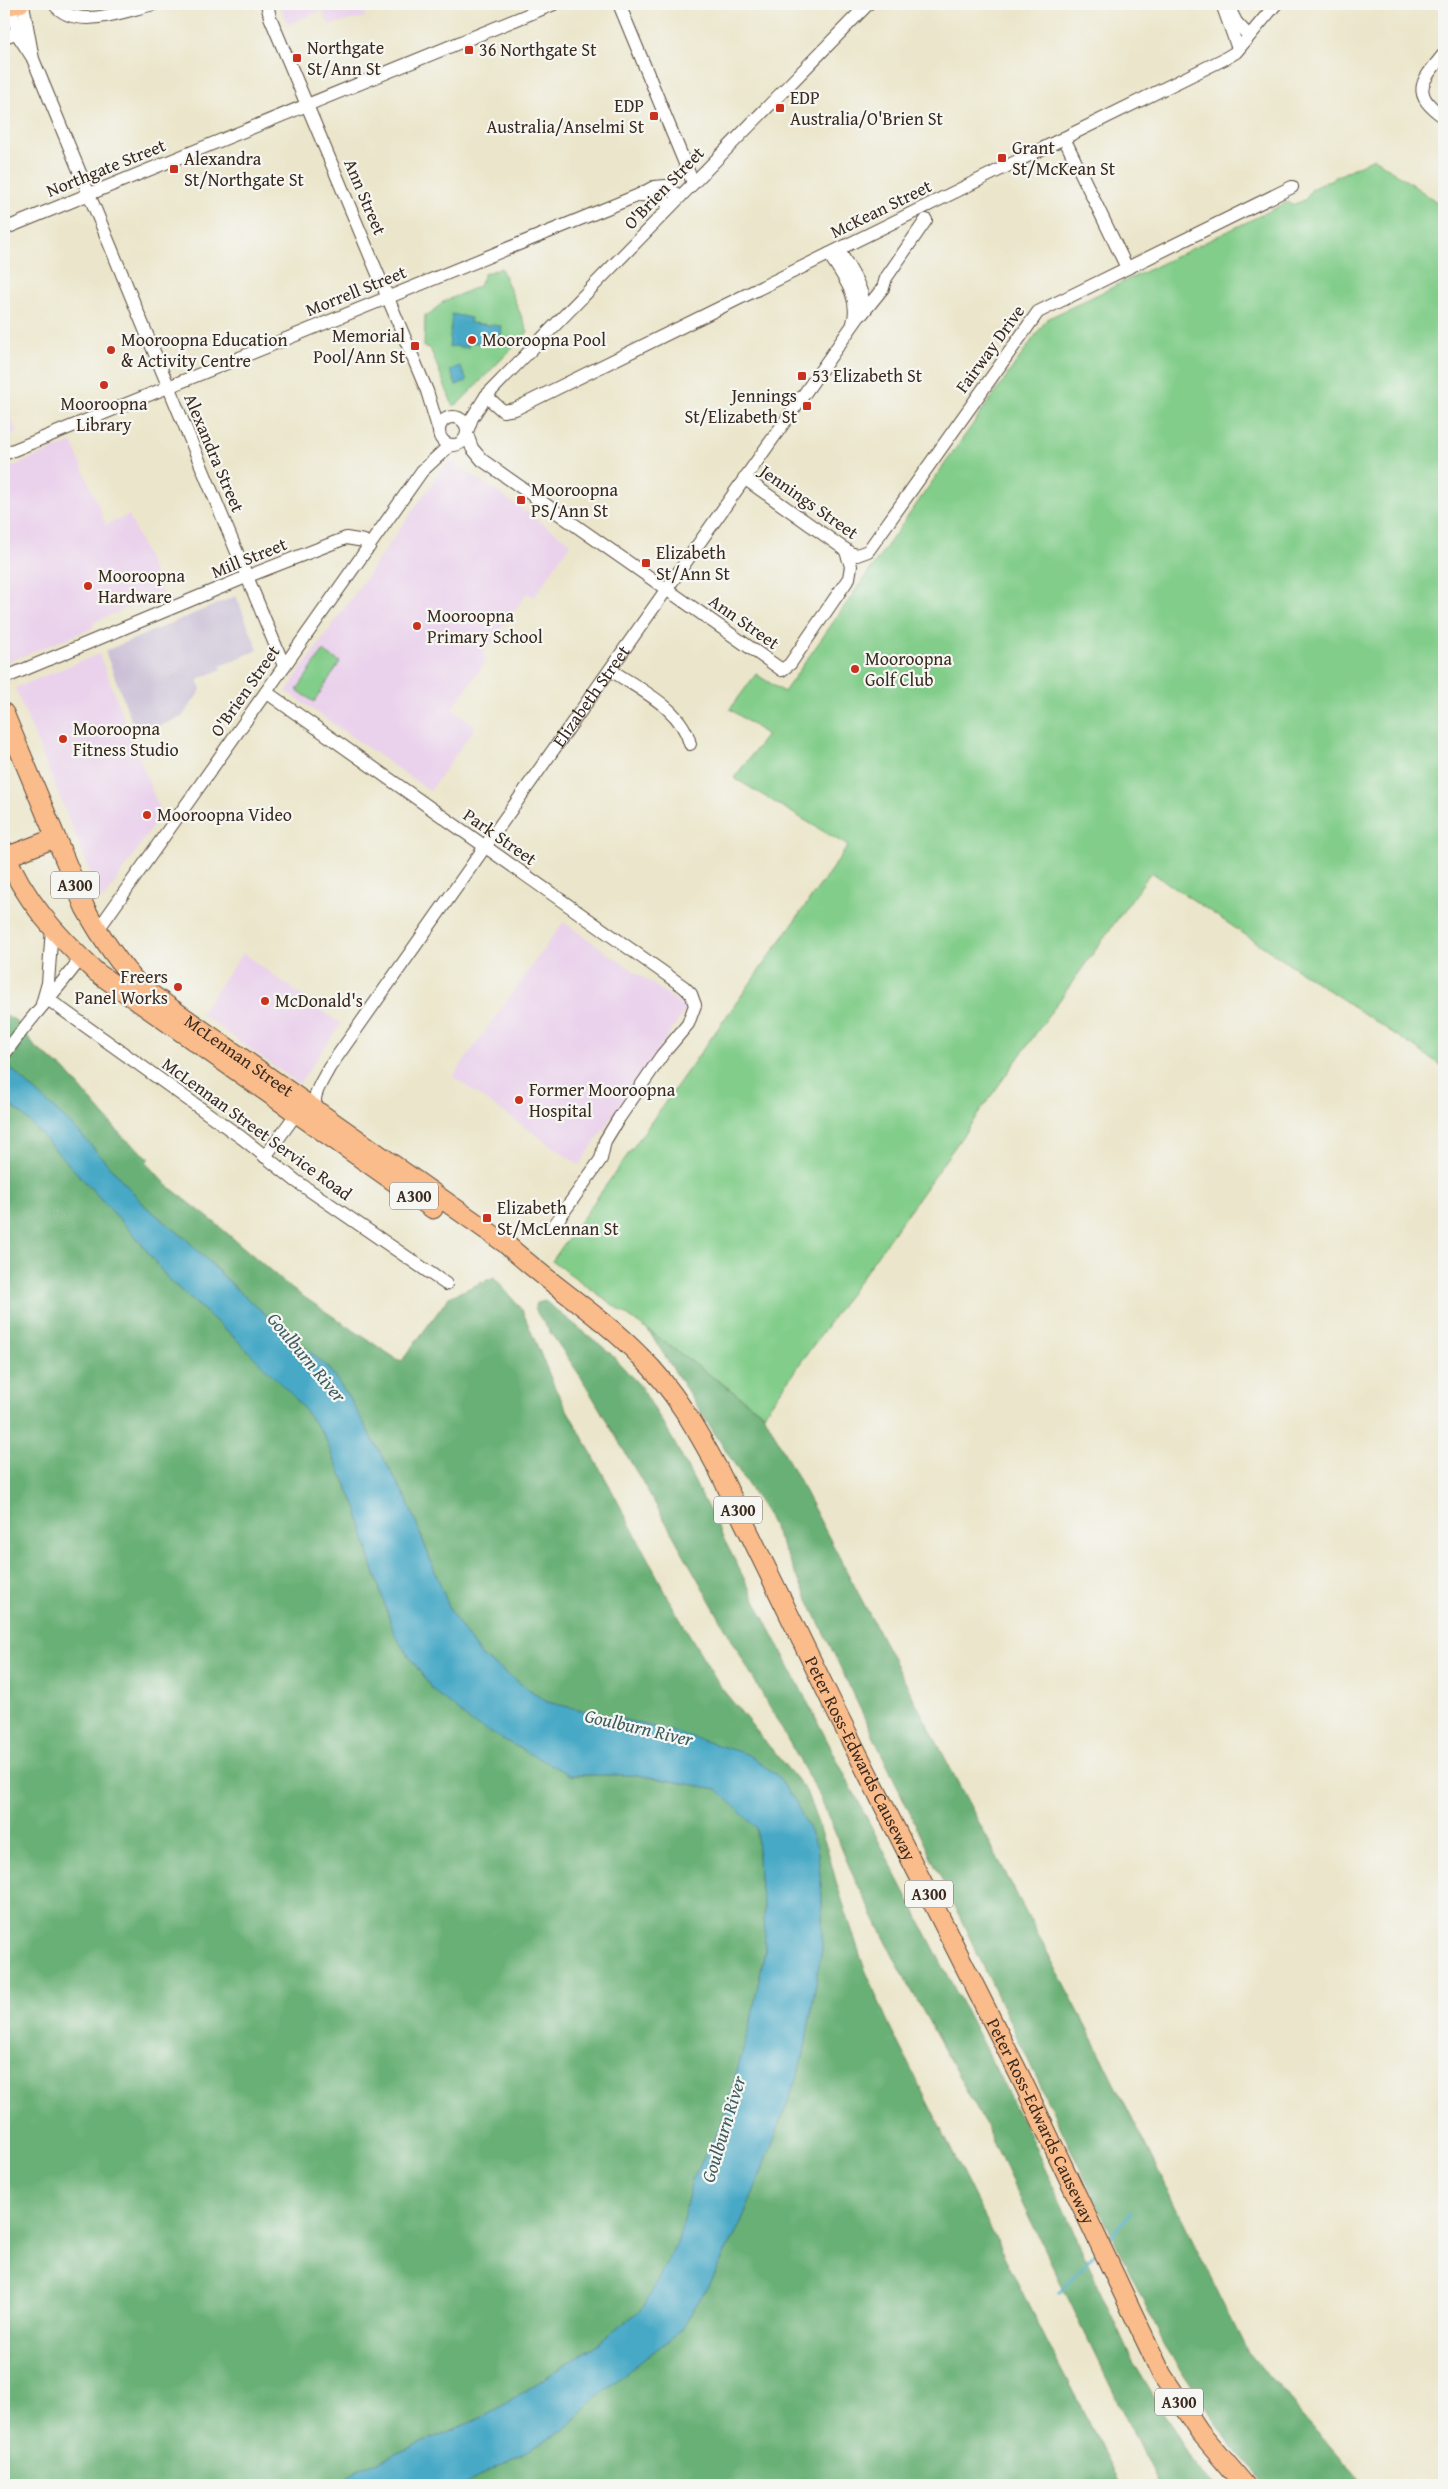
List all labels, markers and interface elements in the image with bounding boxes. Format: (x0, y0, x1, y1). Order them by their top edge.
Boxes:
place label: Northgate St/Ann St (307, 34, 384, 82)
place label: 36 Northgate St (479, 36, 597, 63)
marker: 36 Northgate St (463, 44, 475, 56)
marker: Northgate St/Ann St (291, 52, 303, 64)
place label: EDP Australia/O'Brien St (790, 84, 944, 132)
place label: EDP Australia/Anselmi St (486, 92, 645, 140)
marker: EDP Australia/O'Brien St (774, 102, 786, 114)
marker: EDP Australia/Anselmi St (648, 110, 660, 122)
street label: Northgate Street (42, 131, 170, 204)
place label: Grant St/McKean St (1012, 134, 1116, 182)
street label: O'Brien Street (617, 140, 711, 235)
place label: Alexandra St/Northgate St (184, 145, 304, 193)
marker: Grant St/McKean St (996, 152, 1008, 164)
street label: Ann Street (337, 154, 394, 240)
marker: Alexandra St/Northgate St (168, 163, 180, 175)
street label: McKean Street (825, 172, 937, 245)
street label: Morrell Street (301, 258, 411, 323)
street label: Fairway Drive (948, 299, 1031, 398)
place label: Memorial Pool/Ann St (313, 322, 406, 370)
place label: Mooroopna Education & Activity Centre (121, 326, 288, 374)
place label: Mooroopna Pool (482, 326, 606, 353)
marker: Mooroopna Pool (466, 334, 478, 346)
marker: Memorial Pool/Ann St (409, 340, 421, 352)
marker: Mooroopna Education & Activity Centre (105, 344, 117, 356)
place label: 53 Elizabeth St (812, 362, 923, 389)
marker: 53 Elizabeth St (796, 370, 808, 382)
marker: Mooroopna Library (98, 379, 110, 391)
place label: Jennings St/Elizabeth St (684, 382, 798, 430)
street label: Alexandra Street (177, 389, 252, 517)
place label: Mooroopna Library (61, 390, 148, 438)
marker: Jennings St/Elizabeth St (801, 400, 813, 412)
street label: Jennings Street (753, 456, 865, 546)
place label: Mooroopna PS/Ann St (531, 476, 618, 524)
marker: Mooroopna PS/Ann St (515, 494, 527, 506)
street label: Mill Street (207, 530, 291, 585)
place label: Elizabeth St/Ann St (656, 539, 731, 587)
marker: Elizabeth St/Ann St (640, 557, 652, 569)
place label: Mooroopna Hardware (98, 562, 185, 610)
marker: Mooroopna Hardware (82, 580, 94, 592)
street label: Ann Street (704, 587, 786, 656)
place label: Mooroopna Primary School (427, 602, 543, 650)
marker: Mooroopna Primary School (411, 620, 423, 632)
street label: O'Brien Street (203, 639, 287, 742)
street label: Elizabeth Street (545, 639, 637, 752)
place label: Mooroopna Golf Club (865, 645, 952, 693)
marker: Mooroopna Golf Club (849, 663, 861, 675)
place label: Mooroopna Fitness Studio (73, 715, 179, 763)
marker: Mooroopna Fitness Studio (57, 733, 69, 745)
place label: Mooroopna Video (157, 801, 292, 828)
street label: Park Street (458, 801, 543, 872)
marker: Mooroopna Video (141, 809, 153, 821)
road number: A300 (51, 872, 99, 898)
place label: Freers Panel Works (75, 963, 168, 1011)
marker: Freers Panel Works (172, 981, 184, 993)
place label: McDonald's (275, 987, 363, 1014)
marker: McDonald's (259, 995, 271, 1007)
street label: McLennan Street (179, 1008, 300, 1104)
street label: McLennan Street Service Road (157, 1050, 358, 1207)
place label: Former Mooroopna Hospital (529, 1076, 676, 1124)
marker: Former Mooroopna Hospital (513, 1094, 525, 1106)
road number: A300 (390, 1182, 438, 1210)
place label: Elizabeth St/McLennan St (497, 1194, 619, 1242)
marker: Elizabeth St/McLennan St (481, 1212, 493, 1224)
water label: Goulburn River (261, 1306, 354, 1409)
road number: A300 (714, 1496, 762, 1524)
street label: Peter Ross-Edwards Causeway (798, 1651, 923, 1865)
water label: Goulburn River (582, 1701, 697, 1753)
road number: A300 (905, 1880, 953, 1908)
street label: Peter Ross-Edwards Causeway (980, 2013, 1102, 2229)
water label: Goulburn River (693, 2071, 753, 2186)
road number: A300 (1155, 2388, 1203, 2416)

